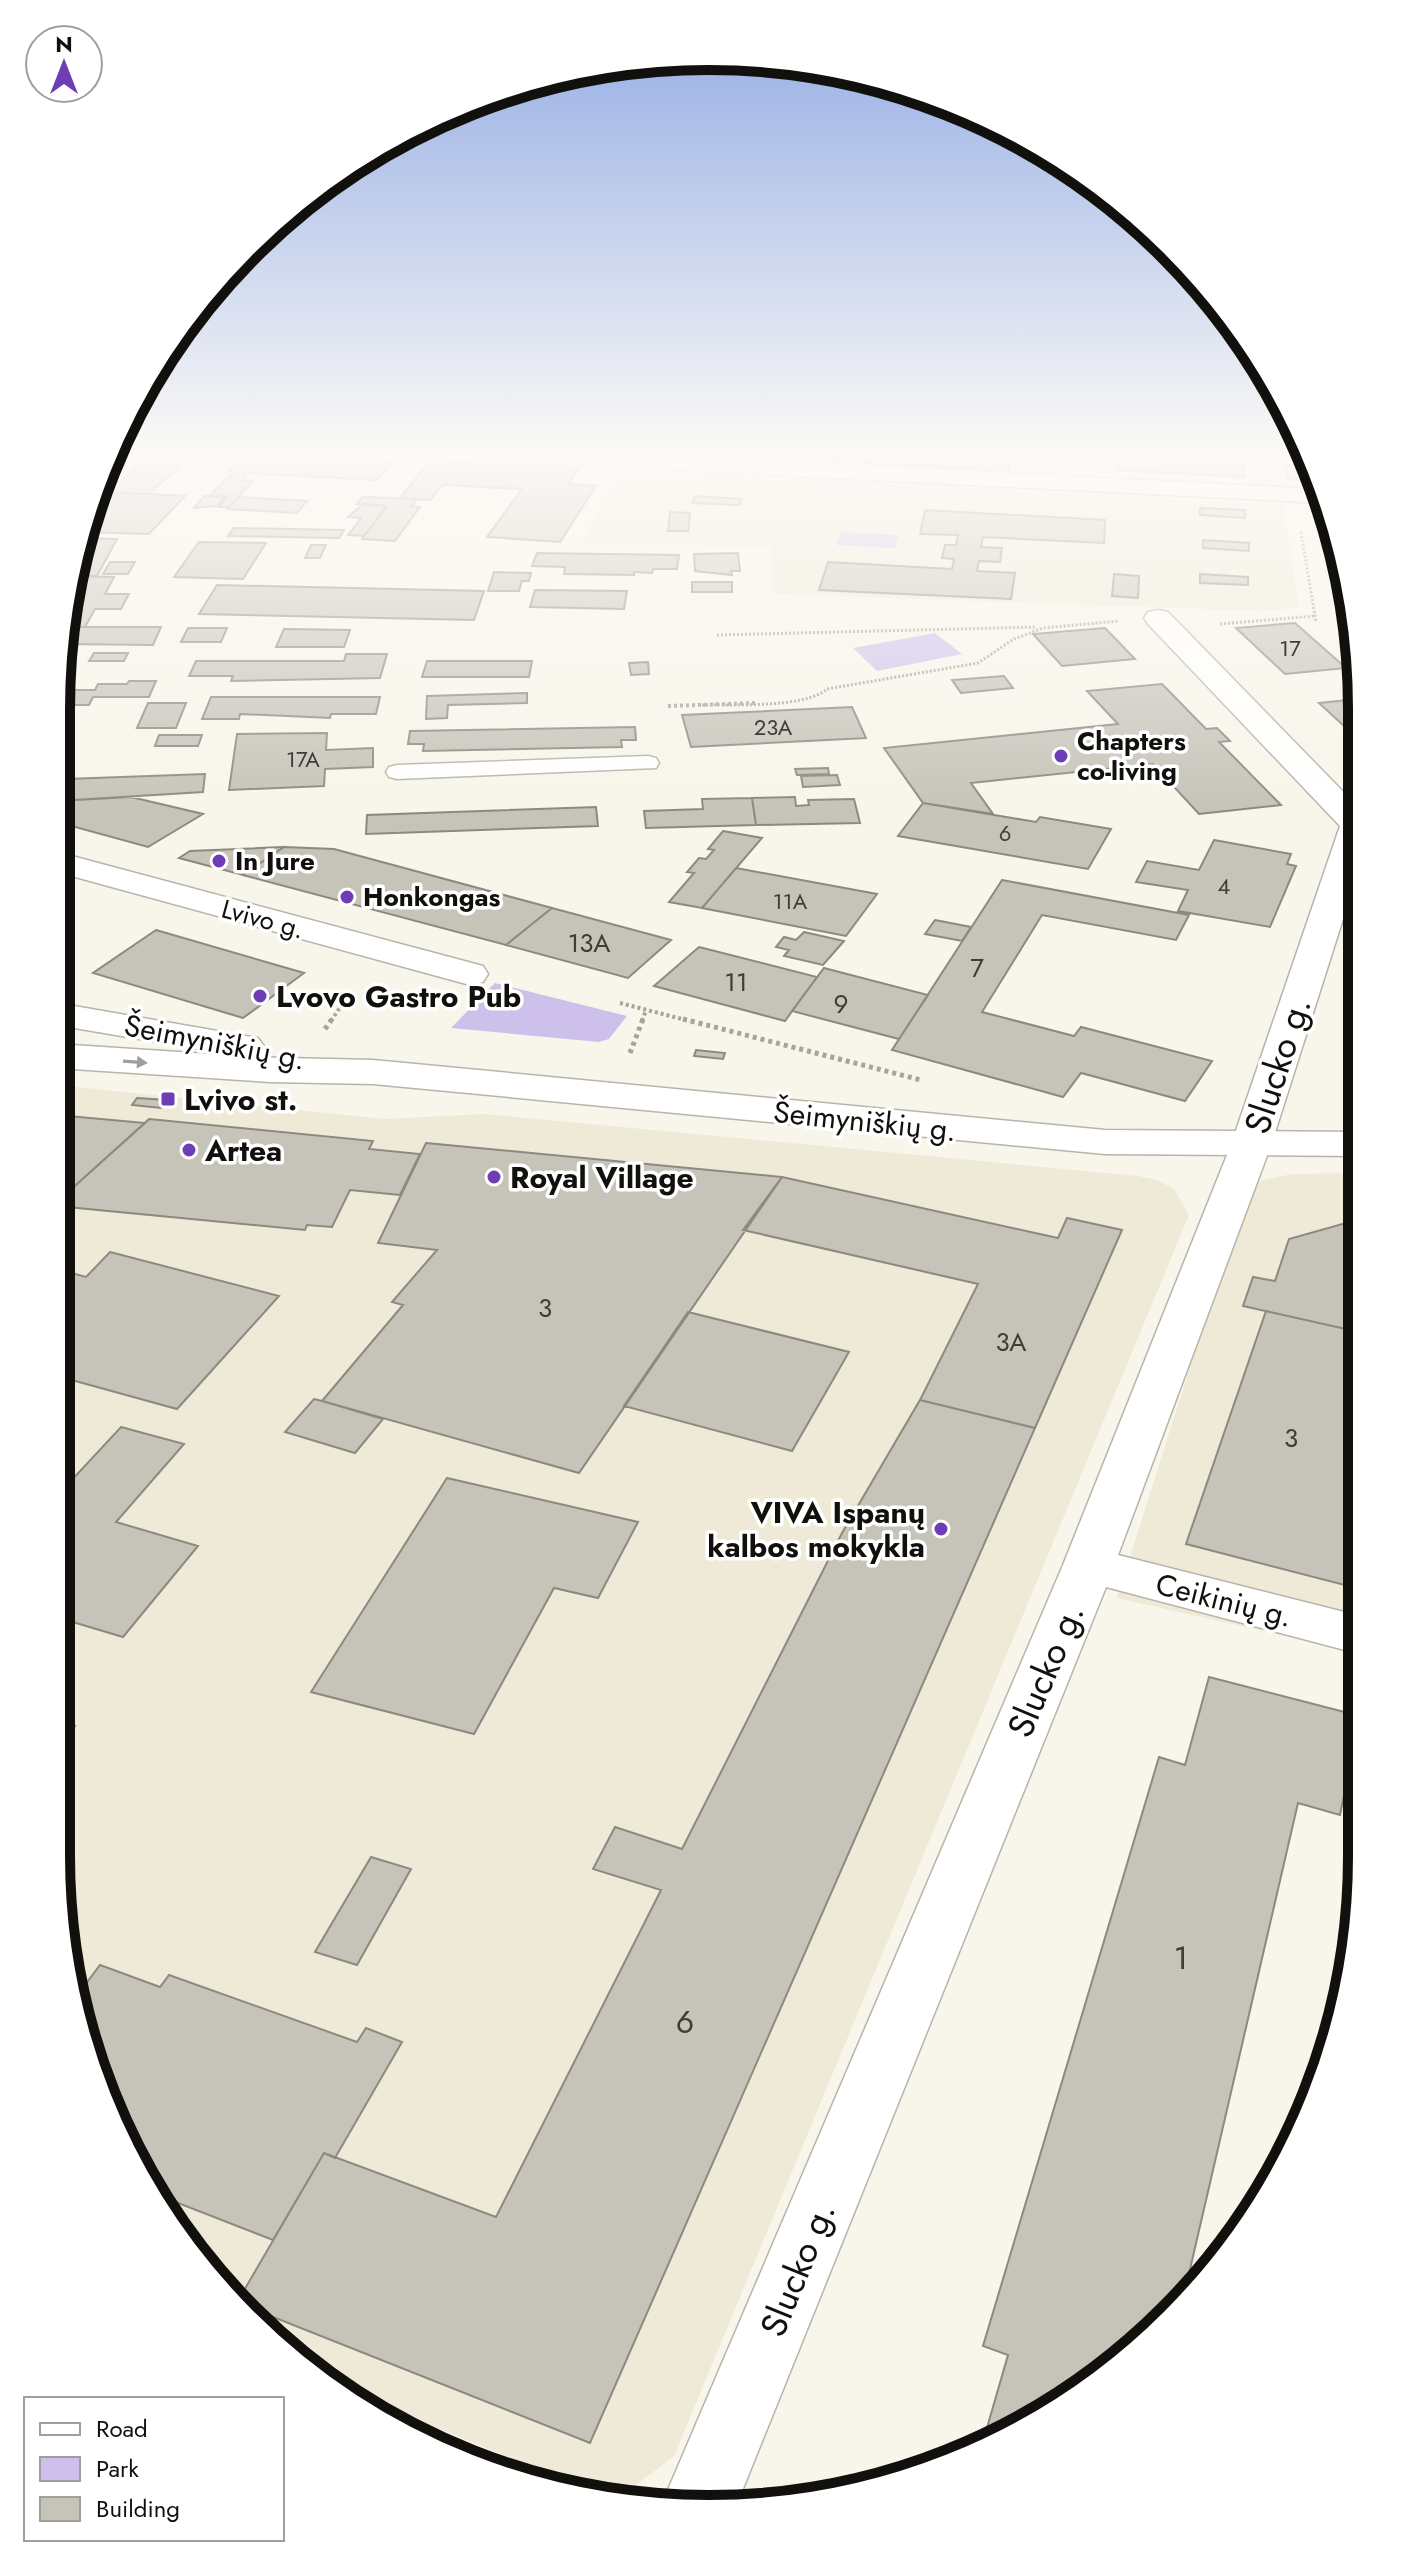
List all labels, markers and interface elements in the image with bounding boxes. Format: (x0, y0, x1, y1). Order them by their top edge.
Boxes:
north arrow (24, 24, 104, 104)
text: N (55, 28, 73, 60)
house number: 17 (1279, 632, 1301, 664)
house number: 23A (754, 711, 793, 743)
place label: Chapters co-living (1077, 722, 1186, 790)
house number: 17A (286, 743, 320, 775)
marker: Chapters co-living (1052, 747, 1070, 765)
house number: 6 (999, 817, 1011, 849)
place label: In Jure (235, 842, 315, 880)
marker: In Jure (210, 852, 228, 870)
house number: 4 (1218, 870, 1231, 902)
place label: Honkongas (363, 878, 501, 916)
house number: 11A (773, 885, 808, 917)
marker: Honkongas (338, 888, 356, 906)
street label: Lvivo g. (217, 890, 309, 948)
house number: 13A (568, 924, 611, 962)
house number: 7 (970, 949, 984, 987)
house number: 11 (724, 963, 748, 1001)
place label: Lvovo Gastro Pub (276, 975, 521, 1018)
house number: 9 (834, 985, 848, 1023)
marker: Lvovo Gastro Pub (251, 987, 269, 1005)
street label: Slucko g. (1230, 990, 1324, 1140)
street label: Šeimyniškių g. (121, 1003, 309, 1081)
one-way arrow (123, 1056, 148, 1069)
place label: Lvivo st. (184, 1078, 297, 1121)
marker: Lvivo st. (159, 1090, 177, 1108)
street label: Šeimyniškių g. (771, 1090, 959, 1152)
place label: Artea (204, 1129, 282, 1172)
marker: Artea (180, 1141, 198, 1159)
place label: Royal Village (510, 1156, 694, 1199)
marker: Royal Village (485, 1168, 503, 1186)
house number: 3 (538, 1289, 552, 1327)
house number: 3A (996, 1323, 1027, 1361)
house number: 3 (1284, 1419, 1298, 1457)
place label: VIVA Ispanų kalbos mokykla (707, 1491, 925, 1568)
marker: VIVA Ispanų kalbos mokykla (932, 1520, 950, 1538)
street label: Ceikinių g. (1151, 1562, 1297, 1638)
street label: Slucko g. (993, 1595, 1097, 1745)
house number: 1 (1174, 1935, 1188, 1981)
house number: 6 (676, 1999, 694, 2045)
street label: Slucko g. (746, 2194, 848, 2344)
legend (24, 2397, 284, 2541)
text: Road (96, 2411, 148, 2446)
text: Park (96, 2451, 139, 2486)
text: Building (96, 2491, 180, 2526)

